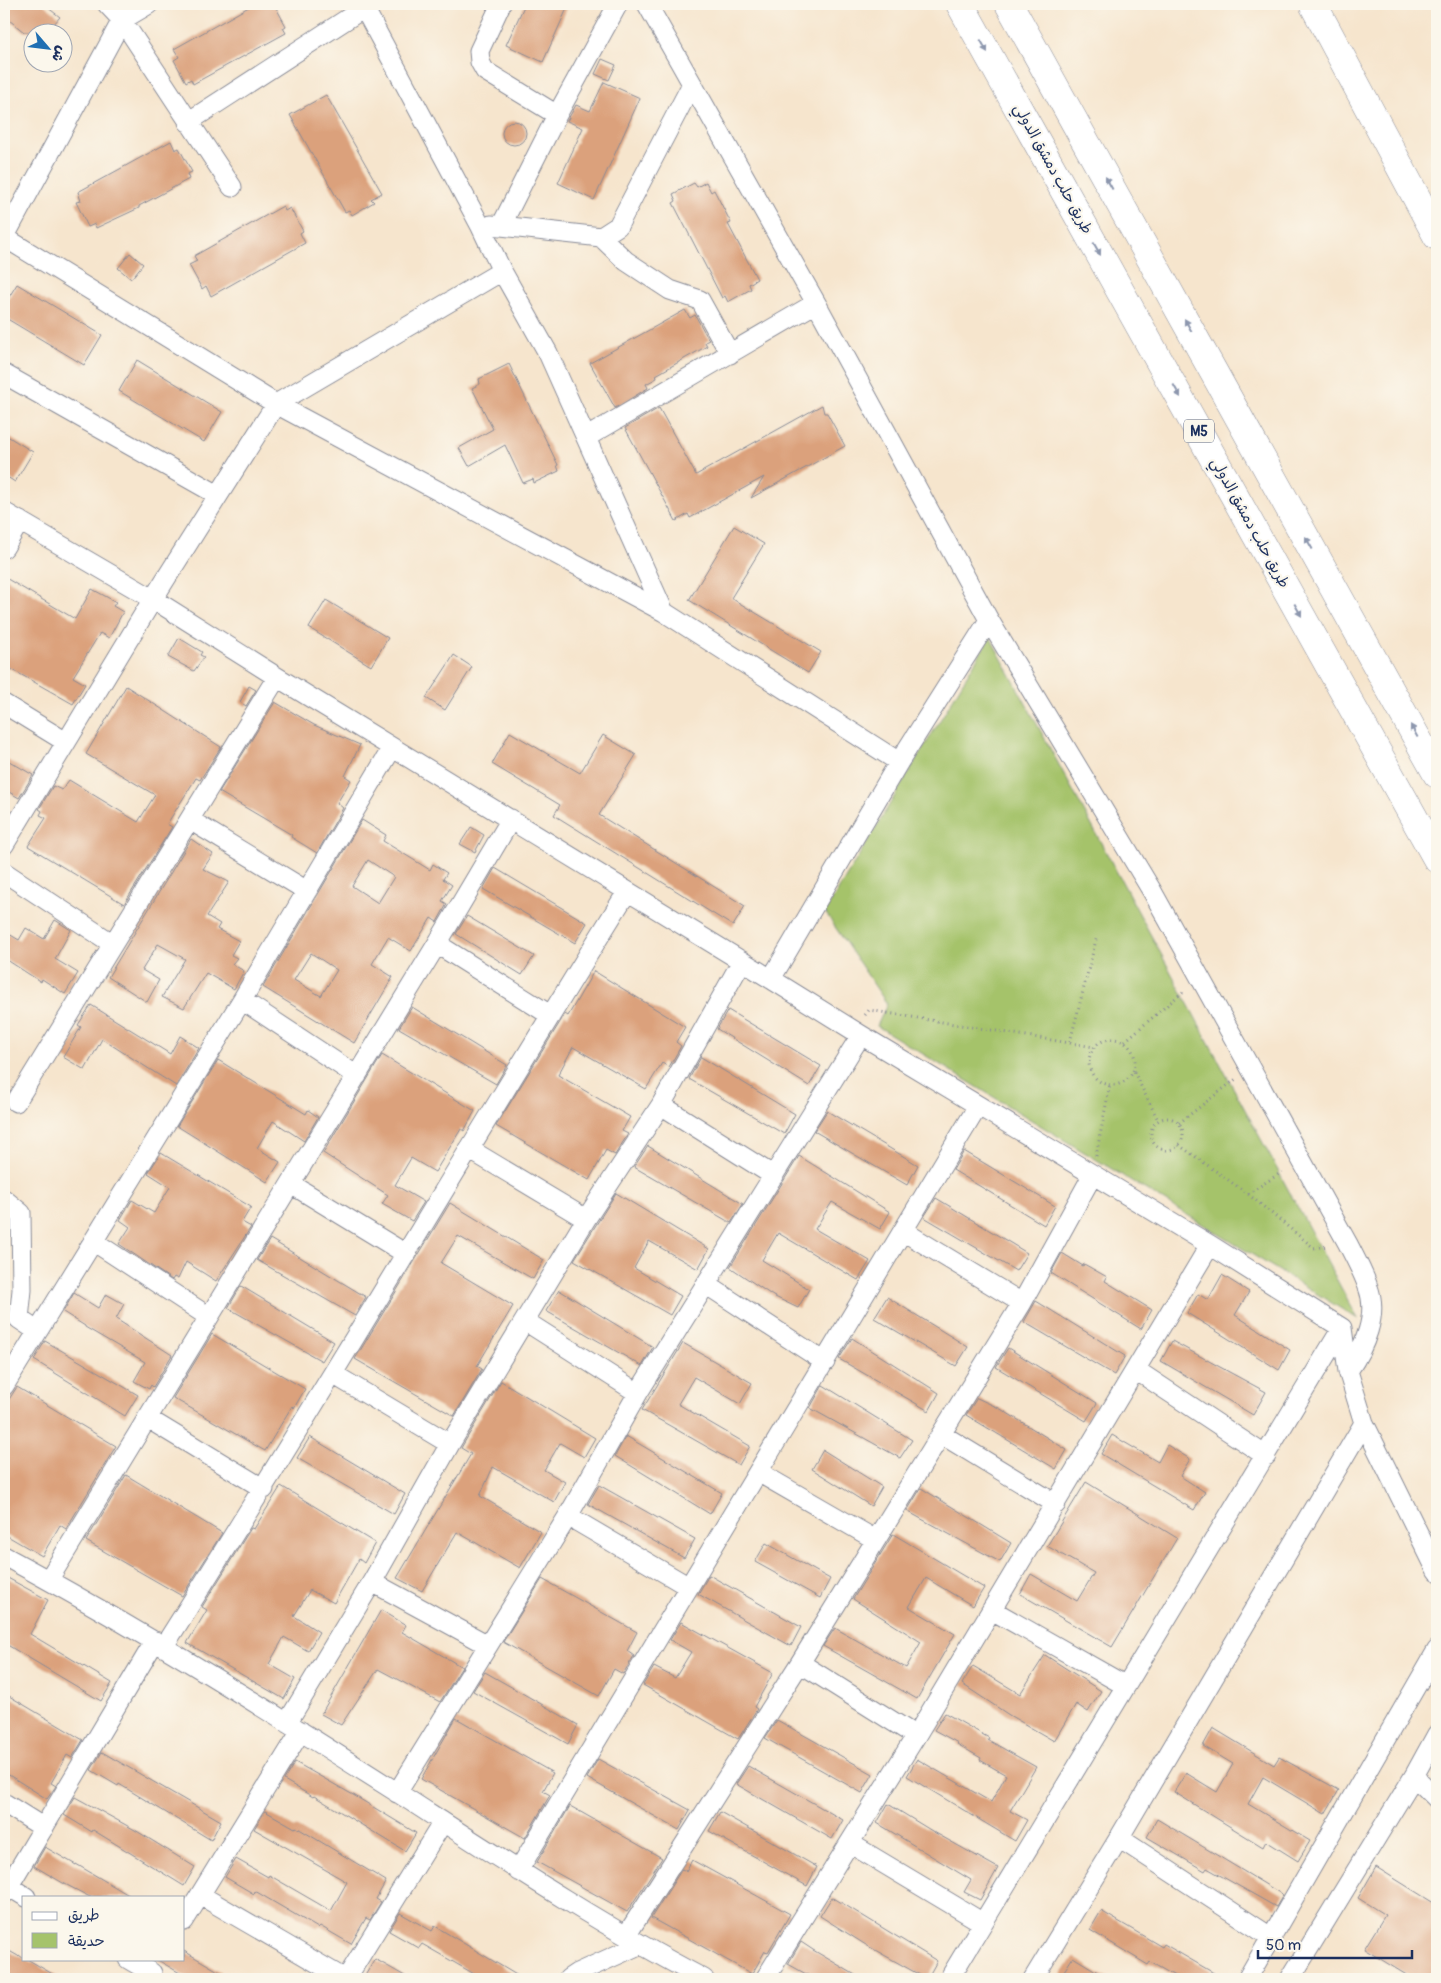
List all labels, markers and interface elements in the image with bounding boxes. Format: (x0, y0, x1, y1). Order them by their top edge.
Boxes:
north arrow (22, 22, 72, 72)
one-way arrow (980, 39, 988, 54)
text: ش (48, 43, 70, 65)
street label: طريق حلب دمشق الدولي (1007, 100, 1097, 239)
one-way arrow (1104, 176, 1113, 189)
one-way arrow (1093, 243, 1102, 256)
one-way arrow (1183, 318, 1192, 331)
one-way arrow (1172, 385, 1181, 398)
road number: M5 (1184, 420, 1214, 442)
street label: طريق حلب دمشق الدولي (1204, 454, 1294, 593)
one-way arrow (1305, 536, 1313, 550)
one-way arrow (1294, 603, 1303, 616)
one-way arrow (1409, 724, 1418, 738)
legend (22, 1896, 185, 1960)
text: طريق (68, 1906, 100, 1925)
scale bar (1258, 1928, 1412, 1960)
text: حديقة (68, 1932, 105, 1951)
text: 50 m (1266, 1936, 1301, 1955)

